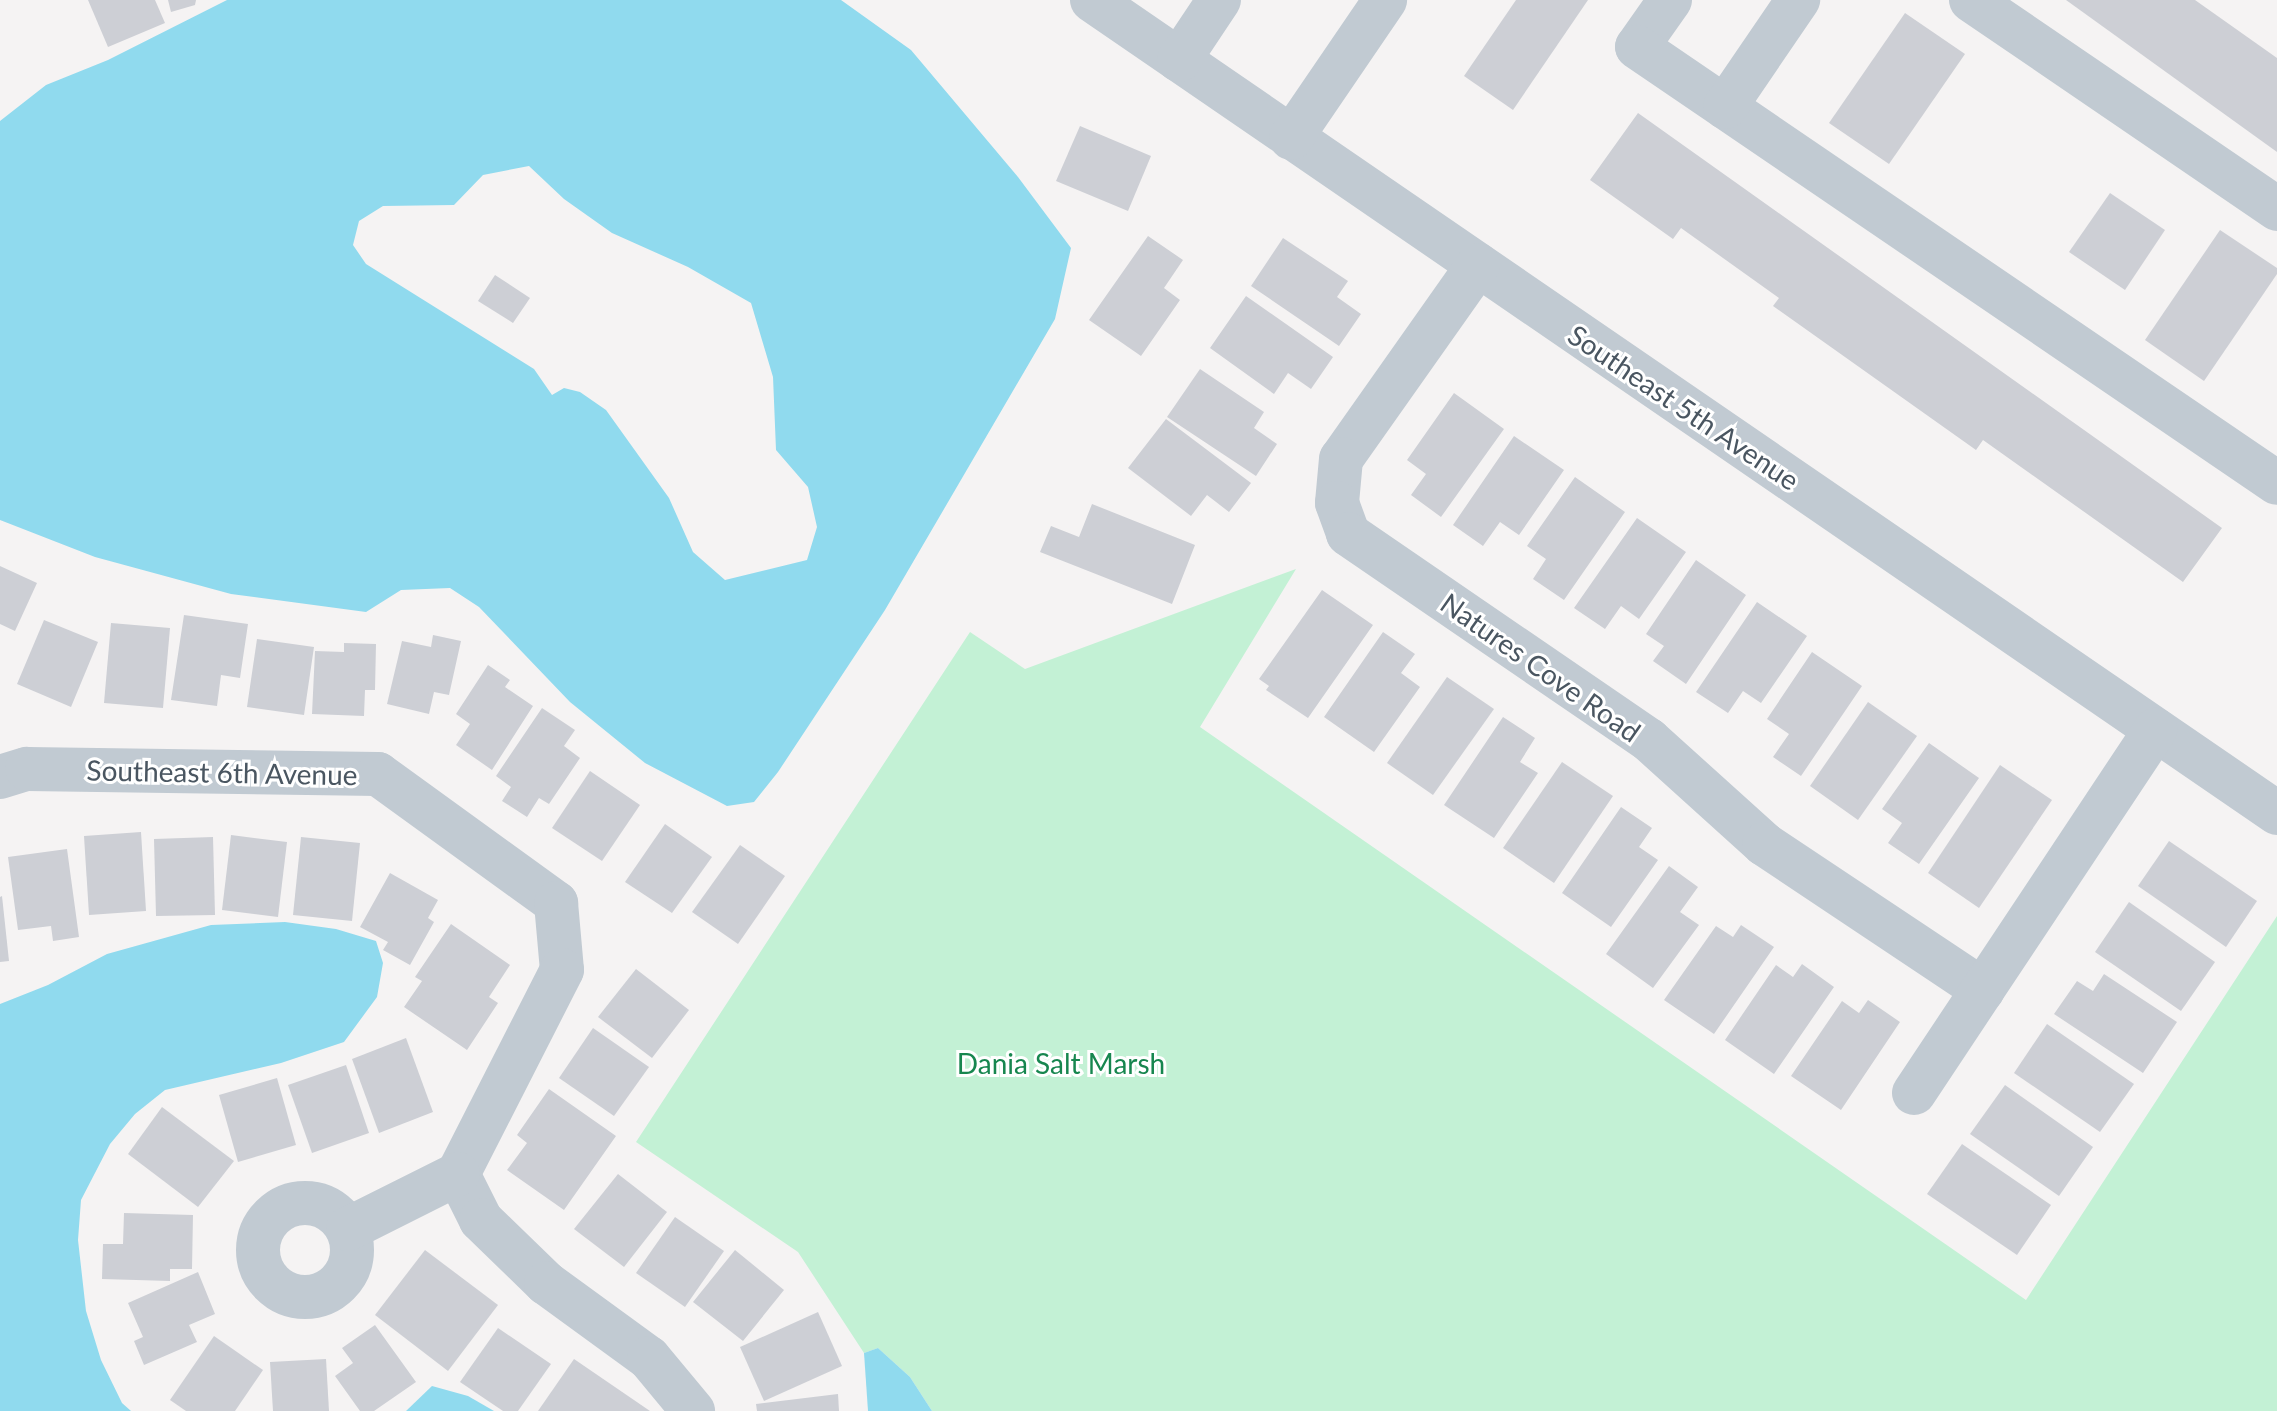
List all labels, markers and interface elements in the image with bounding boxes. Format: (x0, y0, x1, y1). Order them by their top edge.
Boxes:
street label: Southeast 5th Avenue (1562, 317, 1806, 497)
street label: Natures Cove Road (1435, 586, 1647, 748)
street label: Southeast 6th Avenue (86, 753, 358, 791)
park label: Dania Salt Marsh (957, 1046, 1165, 1080)

